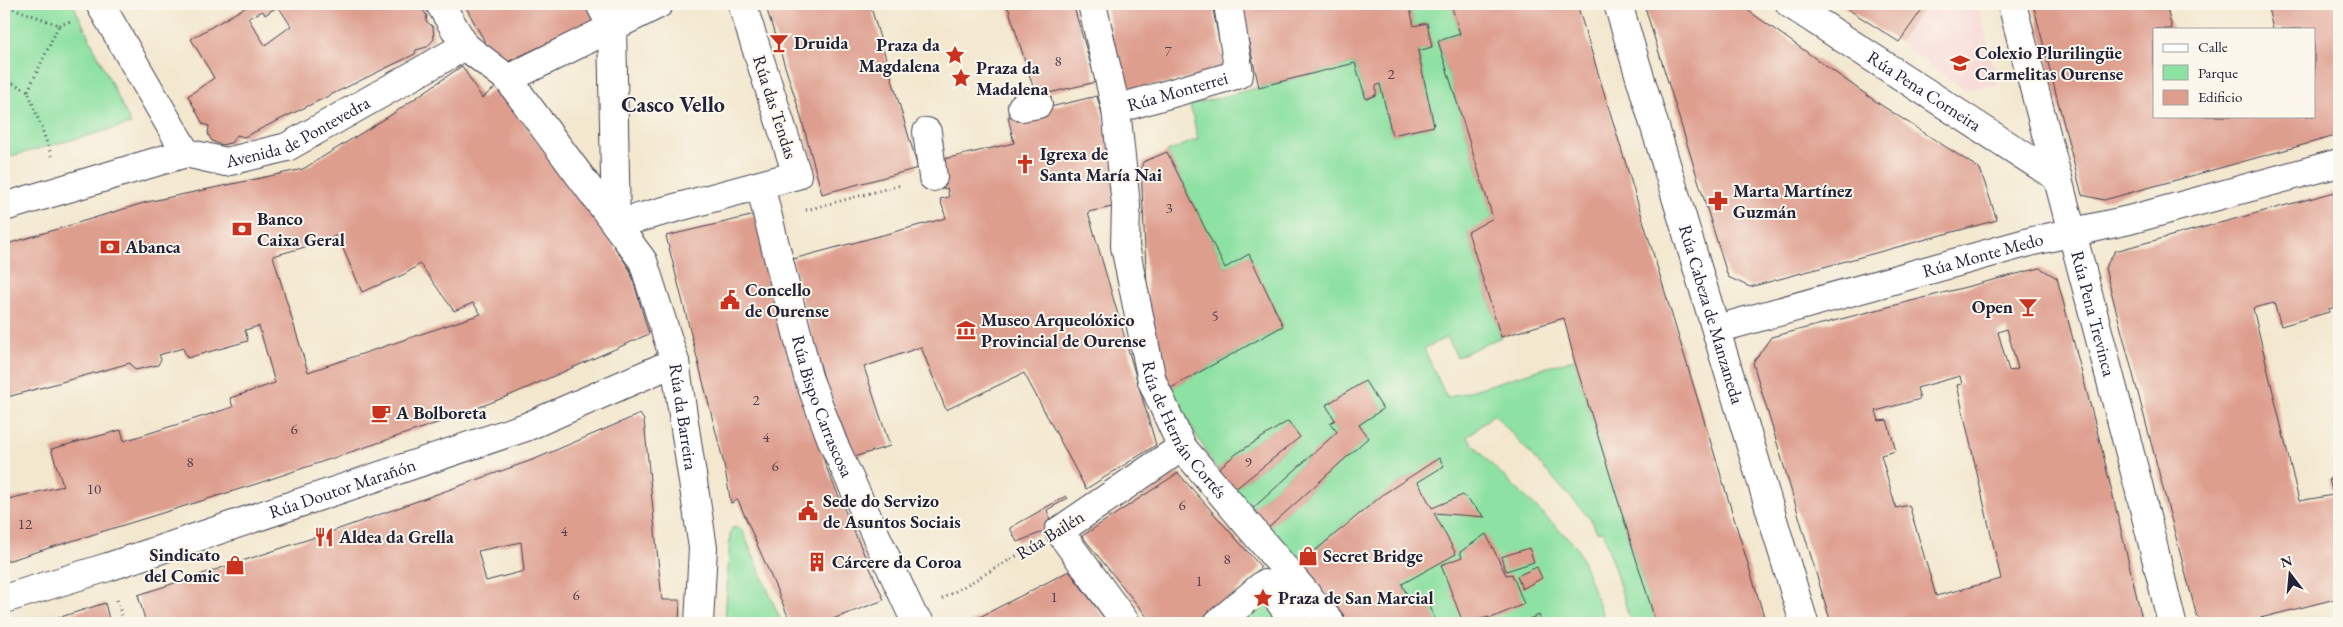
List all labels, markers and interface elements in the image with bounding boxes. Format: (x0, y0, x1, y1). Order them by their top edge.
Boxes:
legend (2153, 28, 2316, 118)
place label: Druida (794, 31, 848, 54)
bar icon: Druida (768, 32, 790, 54)
place label: Praza da Magdalena (859, 33, 940, 77)
text: Calle (2198, 37, 2228, 56)
house number: 7 (1164, 41, 1172, 60)
place label: Colexio Plurilingüe Carmelitas Ourense (1975, 41, 2124, 85)
place icon: Praza da Magdalena (944, 44, 966, 66)
street label: Rúa Pena Corneira (1863, 45, 1987, 137)
house number: 8 (1054, 51, 1062, 70)
street label: Rúa das Tendas (748, 52, 803, 162)
school or university icon: Colexio Plurilingüe Carmelitas Ourense (1949, 52, 1971, 74)
place label: Praza da Madalena (976, 56, 1048, 100)
text: Parque (2198, 63, 2238, 82)
house number: 2 (1387, 64, 1395, 83)
street label: Rúa Monterrei (1124, 66, 1231, 116)
place icon: Praza da Madalena (950, 67, 972, 89)
text: Edificio (2198, 87, 2242, 106)
street label: Avenida de Pontevedra (222, 90, 374, 173)
district label: Casco Vello (621, 90, 725, 119)
place label: Igrexa de Santa María Nai (1040, 142, 1163, 186)
church icon: Igrexa de Santa María Nai (1014, 153, 1036, 175)
place label: Marta Martínez Guzmán (1733, 179, 1853, 223)
pharmacy icon: Marta Martínez Guzmán (1707, 190, 1729, 212)
house number: 3 (1165, 198, 1173, 217)
place label: Banco Caixa Geral (257, 207, 345, 251)
bank icon: Banco Caixa Geral (231, 218, 253, 240)
street label: Rúa Cabeza de Manzaneda (1674, 222, 1750, 407)
street label: Rúa Monte Medo (1920, 227, 2045, 282)
place label: Abanca (124, 235, 181, 258)
bank icon: Abanca (99, 236, 121, 258)
street label: Rúa Pena Trevinca (2066, 248, 2121, 379)
place label: Concello de Ourense (745, 278, 829, 322)
public building icon: Concello de Ourense (719, 289, 741, 311)
place label: Open (1972, 295, 2013, 318)
bar icon: Open (2017, 296, 2039, 318)
house number: 5 (1211, 306, 1219, 325)
place label: Museo Arqueolóxico Provincial de Ourense (981, 308, 1147, 352)
museum icon: Museo Arqueolóxico Provincial de Ourense (955, 319, 977, 341)
street label: Rúa Bispo Carrascosa (787, 333, 860, 481)
street label: Rúa de Hernán Cortés (1137, 359, 1233, 503)
street label: Rúa da Barreira (664, 362, 703, 472)
house number: 2 (752, 390, 760, 409)
place label: A Bolboreta (395, 401, 487, 424)
cafe icon: A Bolboreta (370, 402, 392, 424)
house number: 6 (290, 419, 298, 438)
house number: 4 (762, 427, 770, 446)
house number: 8 (186, 452, 194, 471)
house number: 9 (1244, 452, 1252, 471)
street label: Rúa Doutor Marañón (266, 453, 419, 523)
house number: 6 (771, 456, 779, 475)
house number: 10 (87, 479, 101, 498)
place label: Sede do Servizo de Asuntos Sociais (823, 489, 961, 533)
house number: 6 (1178, 495, 1186, 514)
public building icon: Sede do Servizo de Asuntos Sociais (797, 500, 819, 522)
street label: Rúa Bailén (1011, 504, 1089, 564)
house number: 12 (18, 514, 33, 533)
house number: 4 (560, 521, 568, 540)
place label: Aldea da Grella (338, 525, 454, 548)
restaurant icon: Aldea da Grella (313, 526, 335, 548)
place label: Sindicato del Comic (144, 543, 221, 587)
place label: Secret Bridge (1323, 544, 1424, 567)
shop icon: Secret Bridge (1297, 545, 1319, 567)
house number: 8 (1223, 549, 1231, 568)
place label: Cárcere da Coroa (832, 550, 962, 573)
north arrow (2266, 550, 2316, 600)
building icon: Cárcere da Coroa (806, 551, 828, 573)
text: N (2278, 551, 2295, 572)
shop icon: Sindicato del Comic (224, 554, 246, 576)
house number: 1 (1195, 571, 1203, 590)
house number: 6 (572, 585, 580, 604)
place label: Praza de San Marcial (1278, 586, 1434, 609)
house number: 1 (1050, 587, 1058, 606)
place icon: Praza de San Marcial (1252, 587, 1274, 609)

